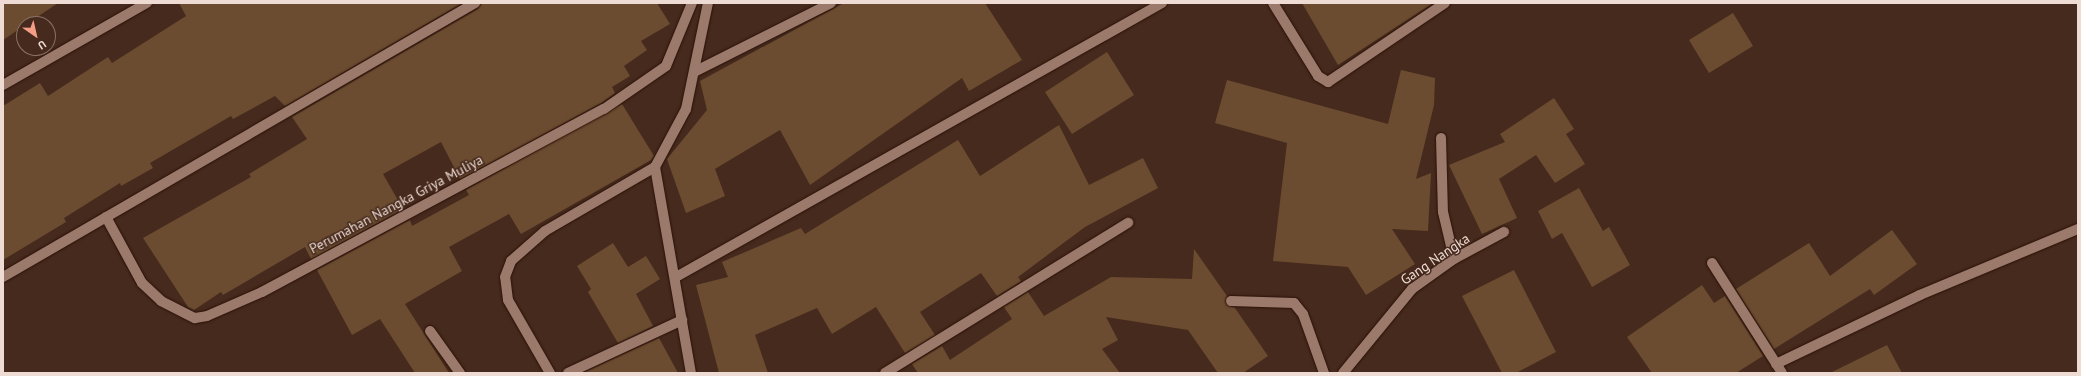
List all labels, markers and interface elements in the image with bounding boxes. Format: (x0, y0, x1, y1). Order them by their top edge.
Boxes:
north arrow (16, 16, 56, 56)
text: U (35, 37, 49, 53)
street label: Perumahan Nangka Griya Muliya (306, 151, 486, 257)
street label: Gang Nangka (1397, 230, 1473, 288)

